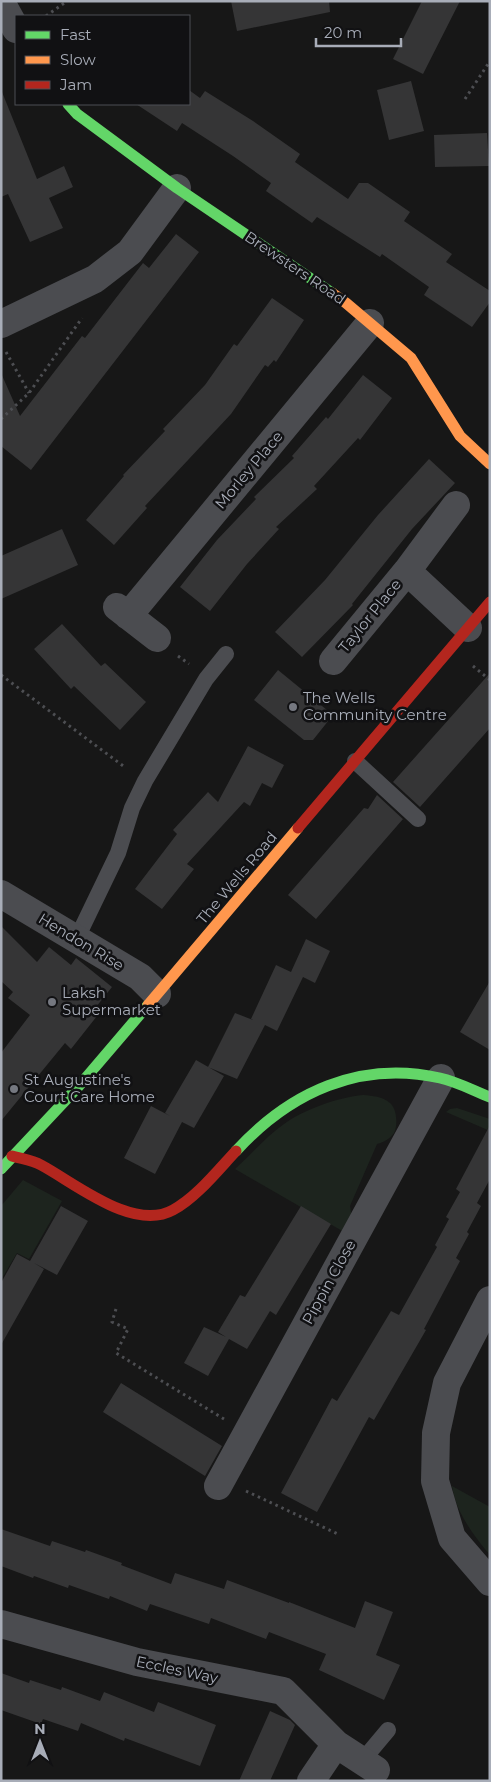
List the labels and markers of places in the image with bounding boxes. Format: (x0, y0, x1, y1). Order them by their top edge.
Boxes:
place label: The Wells Community Centre (303, 688, 447, 724)
marker: The Wells Community Centre (287, 701, 299, 713)
place label: Laksh Supermarket (62, 983, 161, 1019)
marker: Laksh Supermarket (46, 996, 58, 1008)
place label: St Augustine's Court Care Home (24, 1070, 155, 1106)
marker: St Augustine's Court Care Home (8, 1083, 20, 1095)

